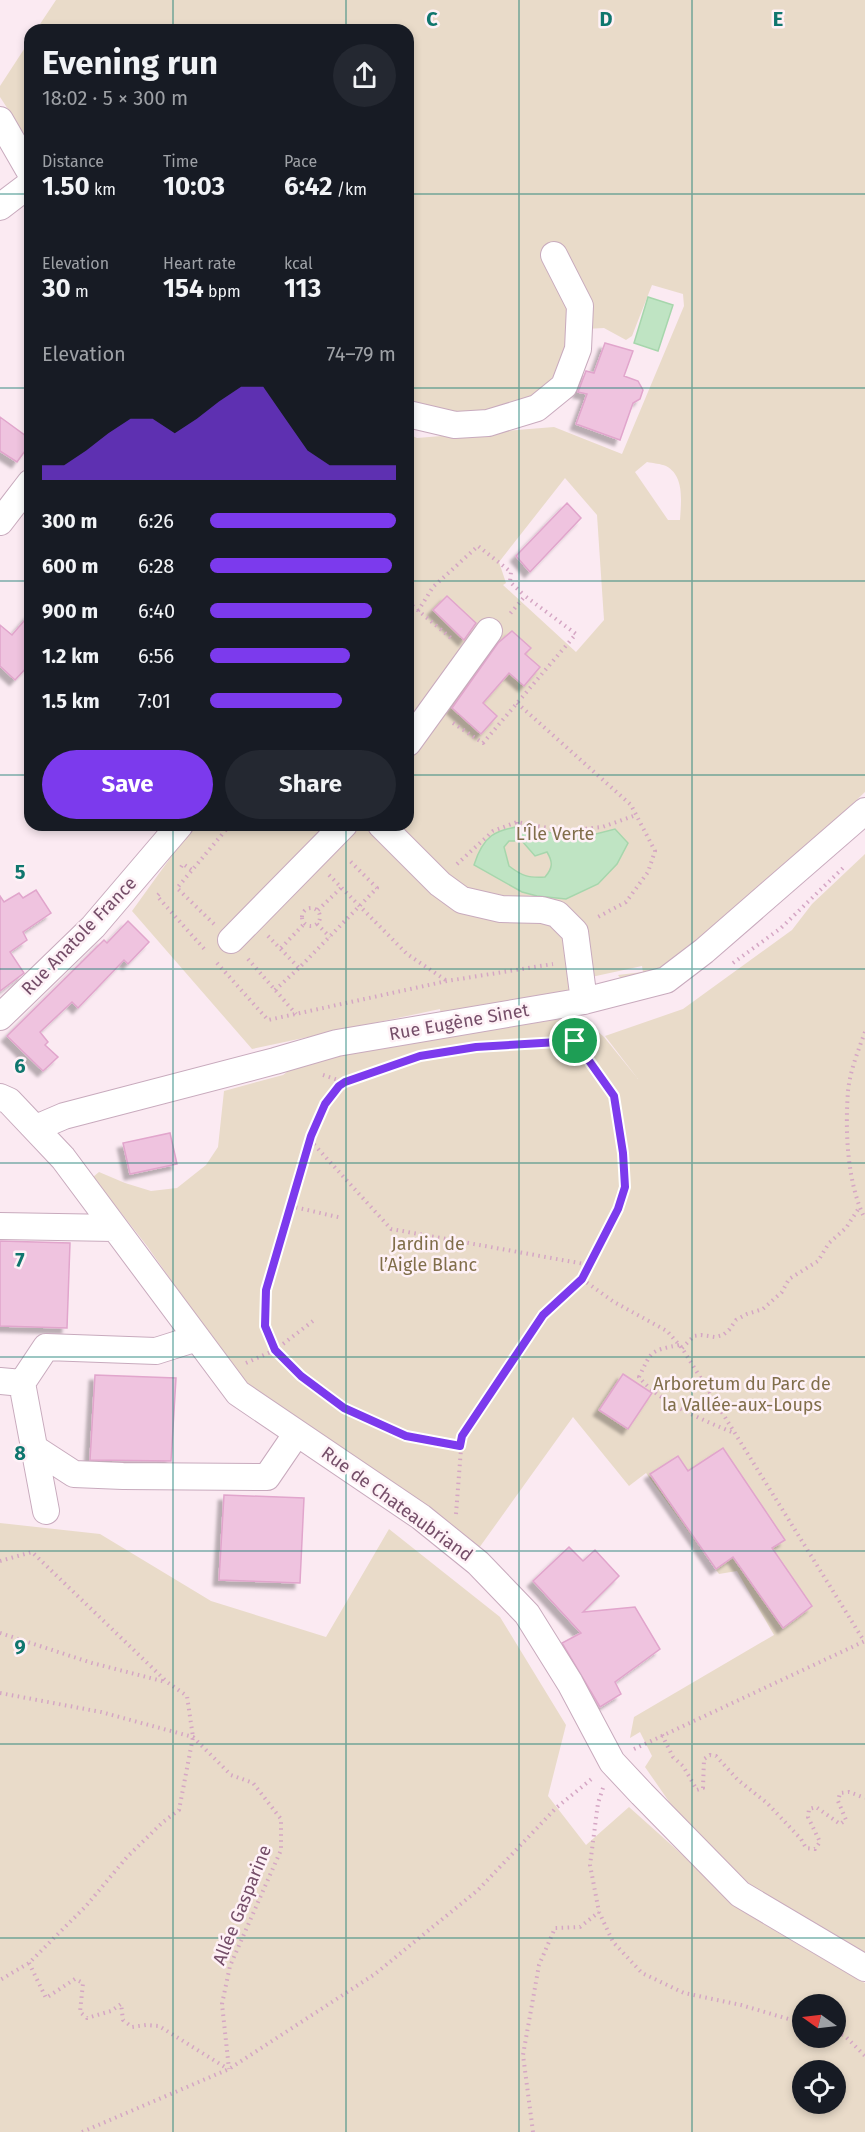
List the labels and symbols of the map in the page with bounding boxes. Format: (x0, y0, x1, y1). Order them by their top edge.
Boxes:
text: C (426, 7, 438, 31)
text: D (599, 7, 613, 31)
text: E (773, 7, 783, 31)
park label: L'Île Verte (516, 823, 594, 845)
text: 5 (15, 860, 26, 884)
street label: Rue Anatole France (17, 872, 141, 1000)
street label: Rue Eugène Sinet (387, 999, 531, 1045)
pin (549, 1015, 600, 1066)
text: 6 (14, 1054, 26, 1078)
park label: Jardin de l’Aigle Blanc (379, 1233, 477, 1276)
text: 7 (15, 1248, 25, 1272)
park label: Arboretum du Parc de la Vallée-aux-Loups (653, 1373, 831, 1416)
text: 8 (14, 1441, 26, 1465)
street label: Rue de Chateaubriand (317, 1442, 477, 1566)
text: 9 (14, 1635, 26, 1659)
street label: Allée Gasparine (208, 1842, 276, 1968)
north arrow (792, 1994, 846, 2048)

